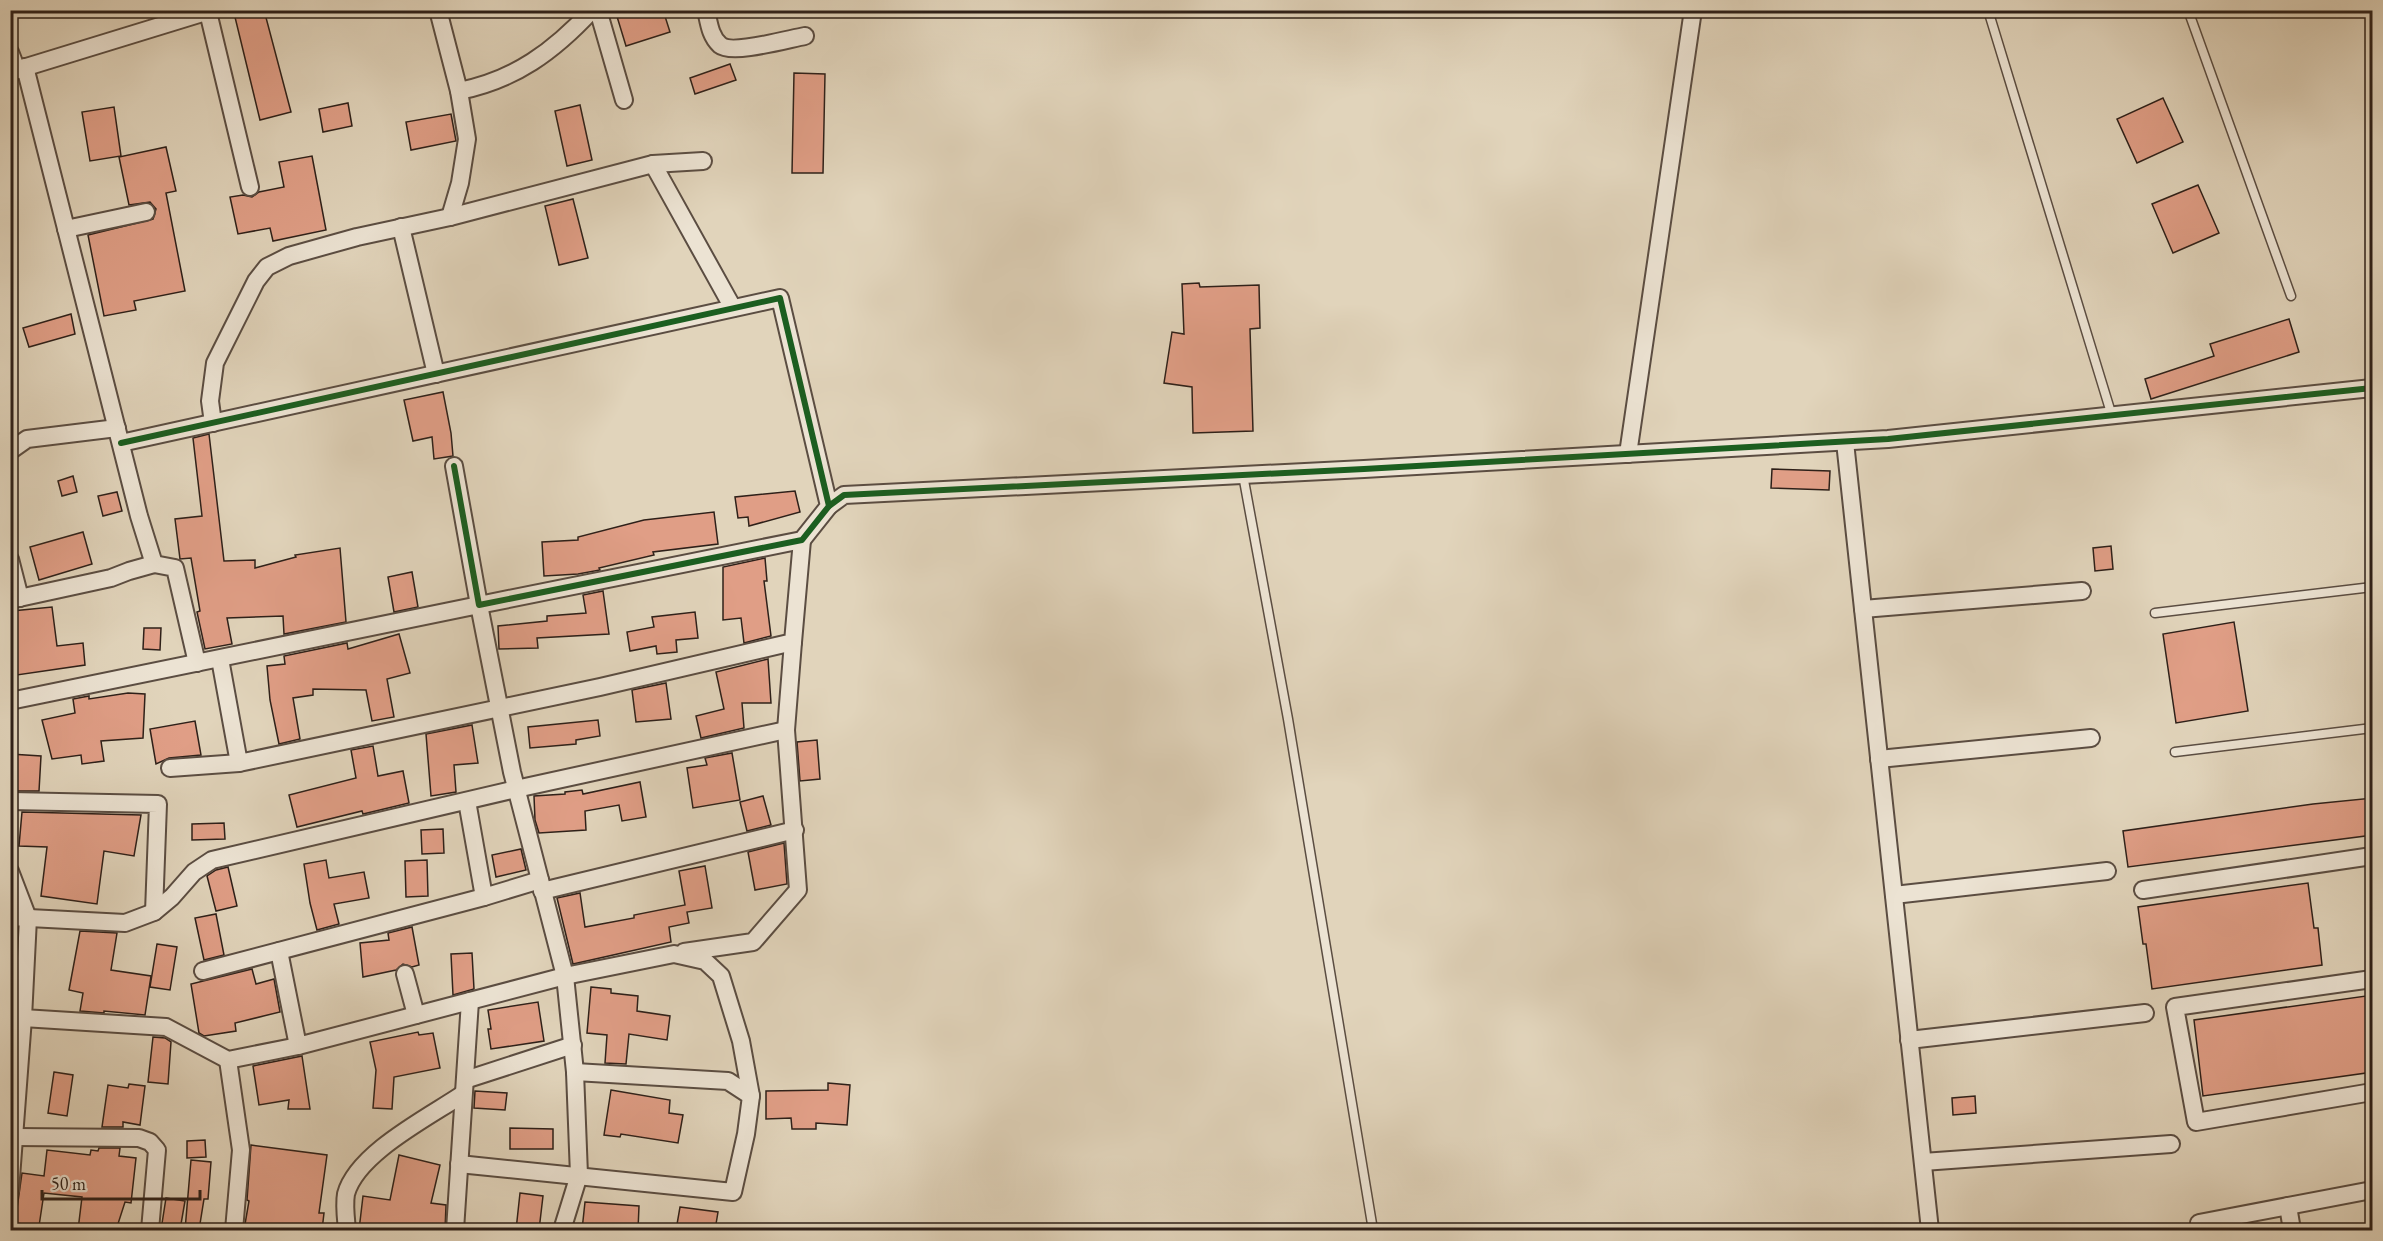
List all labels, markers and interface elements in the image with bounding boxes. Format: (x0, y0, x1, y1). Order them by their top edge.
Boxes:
scale bar (42, 1163, 200, 1201)
text: 50 m (51, 1172, 86, 1195)

